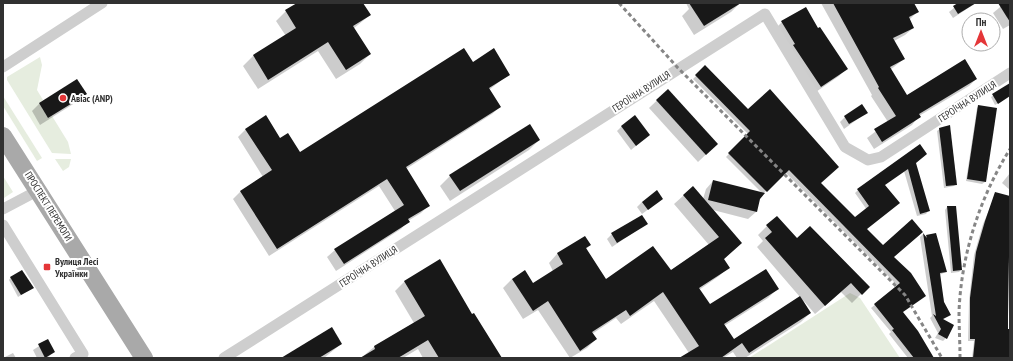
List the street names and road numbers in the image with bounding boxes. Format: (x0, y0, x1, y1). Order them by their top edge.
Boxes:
street label: ГЕРОЇЧНА ВУЛИЦЯ (610, 68, 673, 115)
street label: ГЕРОЇЧНА ВУЛИЦЯ (936, 78, 999, 125)
street label: ПРОСПЕКТ ПЕРЕМОГИ (22, 169, 75, 243)
street label: ГЕРОЇЧНА ВУЛИЦЯ (337, 243, 400, 290)

